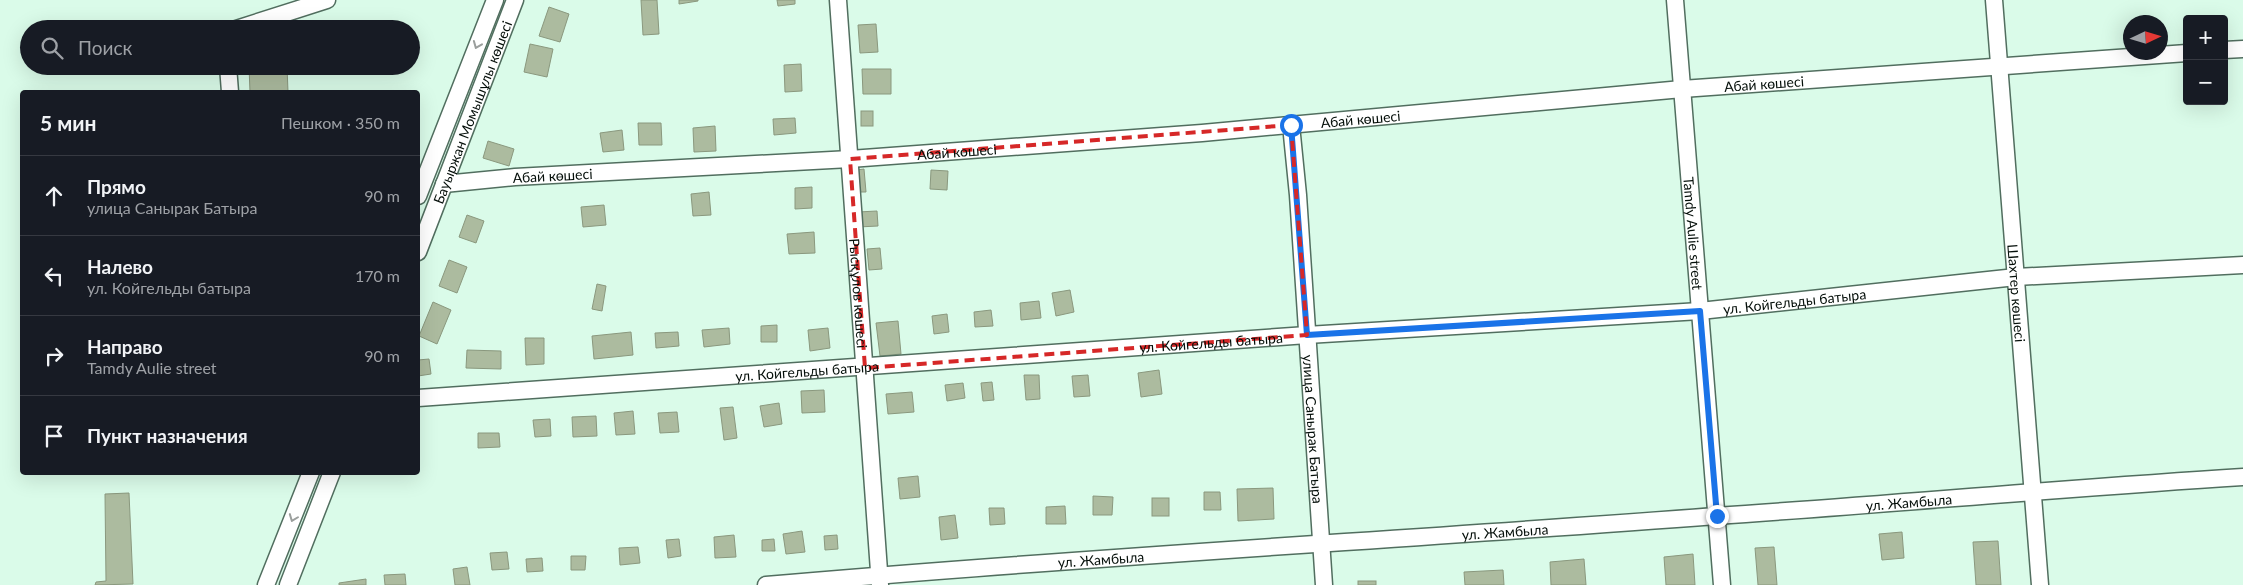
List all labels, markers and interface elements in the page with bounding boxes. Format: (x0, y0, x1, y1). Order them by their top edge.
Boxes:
north arrow (2123, 15, 2168, 60)
map controls (2183, 15, 2228, 105)
button: + (2183, 15, 2228, 60)
street label: Бауыржан Момышұлы көшесі (429, 18, 515, 206)
search box (20, 20, 420, 75)
icon: search (38, 34, 66, 62)
text: Поиск (78, 36, 132, 59)
one-way arrow (473, 40, 483, 49)
button: − (2183, 60, 2228, 105)
street label: Абай көшесі (1724, 72, 1804, 94)
street label: Абай көшесі (1320, 106, 1401, 131)
text: 5 мин (40, 110, 97, 135)
text: Пешком · 350 m (281, 113, 400, 132)
route start (1280, 114, 1303, 137)
street label: Абай көшесі (916, 140, 997, 163)
street label: Абай көшесі (512, 164, 593, 186)
text: Прямо (87, 175, 146, 198)
street label: Tamdy Aulie street (1681, 176, 1707, 290)
icon: ahead (40, 182, 68, 210)
text: 90 m (364, 186, 400, 205)
text: улица Санырак Батыра (87, 198, 257, 217)
street label: Рысқұлов көшесі (847, 238, 871, 349)
street label: Шахтер көшесі (2005, 243, 2029, 343)
text: Налево (87, 255, 153, 278)
icon: left (40, 262, 68, 290)
text: 170 m (355, 266, 400, 285)
text: ул. Койгельды батыра (87, 278, 251, 297)
street label: ул. Койгельды батыра (1722, 285, 1867, 317)
street label: ул. Койгельды батыра (1139, 328, 1283, 355)
text: Направо (87, 335, 163, 358)
icon: right (40, 342, 68, 370)
text: 90 m (364, 346, 400, 365)
street label: улица Санырак Батыра (1300, 354, 1327, 504)
street label: ул. Койгельды батыра (735, 357, 879, 384)
text: Tamdy Aulie street (87, 358, 217, 377)
icon: arrive (40, 422, 68, 450)
text: Пункт назначения (87, 424, 248, 447)
street label: ул. Жамбыла (1865, 490, 1953, 513)
route end (1706, 505, 1729, 528)
one-way arrow (289, 513, 299, 522)
street label: ул. Жамбыла (1461, 520, 1549, 543)
street label: ул. Жамбыла (1057, 547, 1145, 570)

